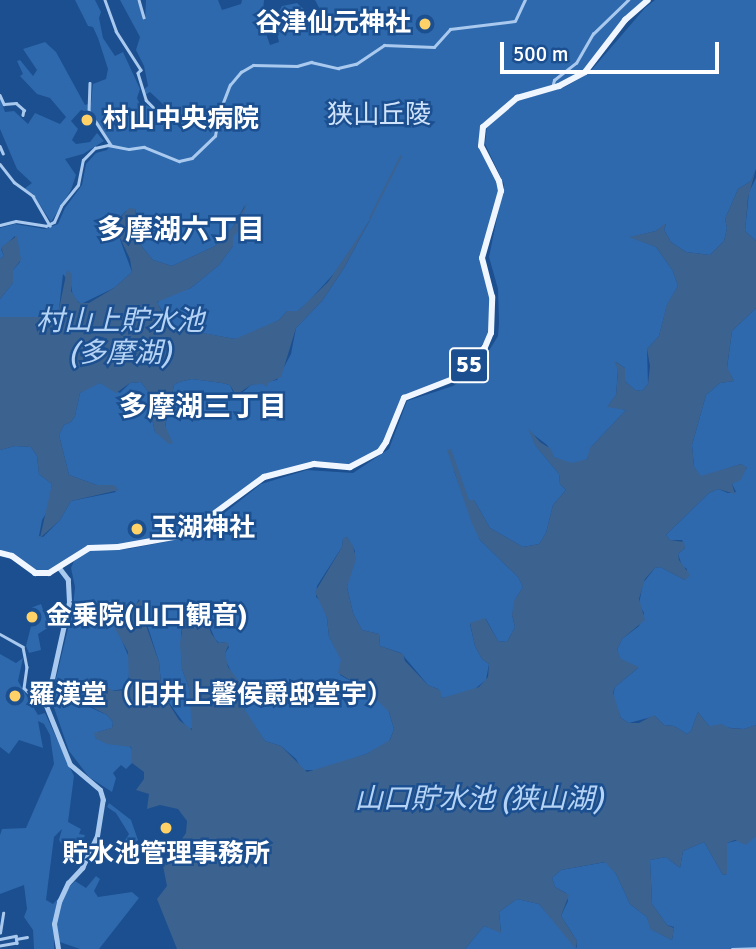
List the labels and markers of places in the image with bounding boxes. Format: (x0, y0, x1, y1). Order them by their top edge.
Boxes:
place label: 谷津仙元神社 (255, 8, 411, 40)
marker: 谷津仙元神社 (417, 16, 433, 32)
place label: 村山中央病院 (103, 104, 259, 136)
marker: 村山中央病院 (77, 110, 97, 130)
place label: 玉湖神社 (151, 513, 255, 545)
marker: 玉湖神社 (129, 521, 145, 537)
place label: 金乗院(山口観音) (46, 601, 247, 633)
marker: 金乗院(山口観音) (24, 609, 40, 625)
place label: 羅漢堂（旧井上馨侯爵邸堂宇） (29, 680, 393, 712)
marker: 羅漢堂（旧井上馨侯爵邸堂宇） (7, 688, 23, 704)
marker: 貯水池管理事務所 (158, 820, 174, 836)
place label: 貯水池管理事務所 (62, 839, 270, 871)

